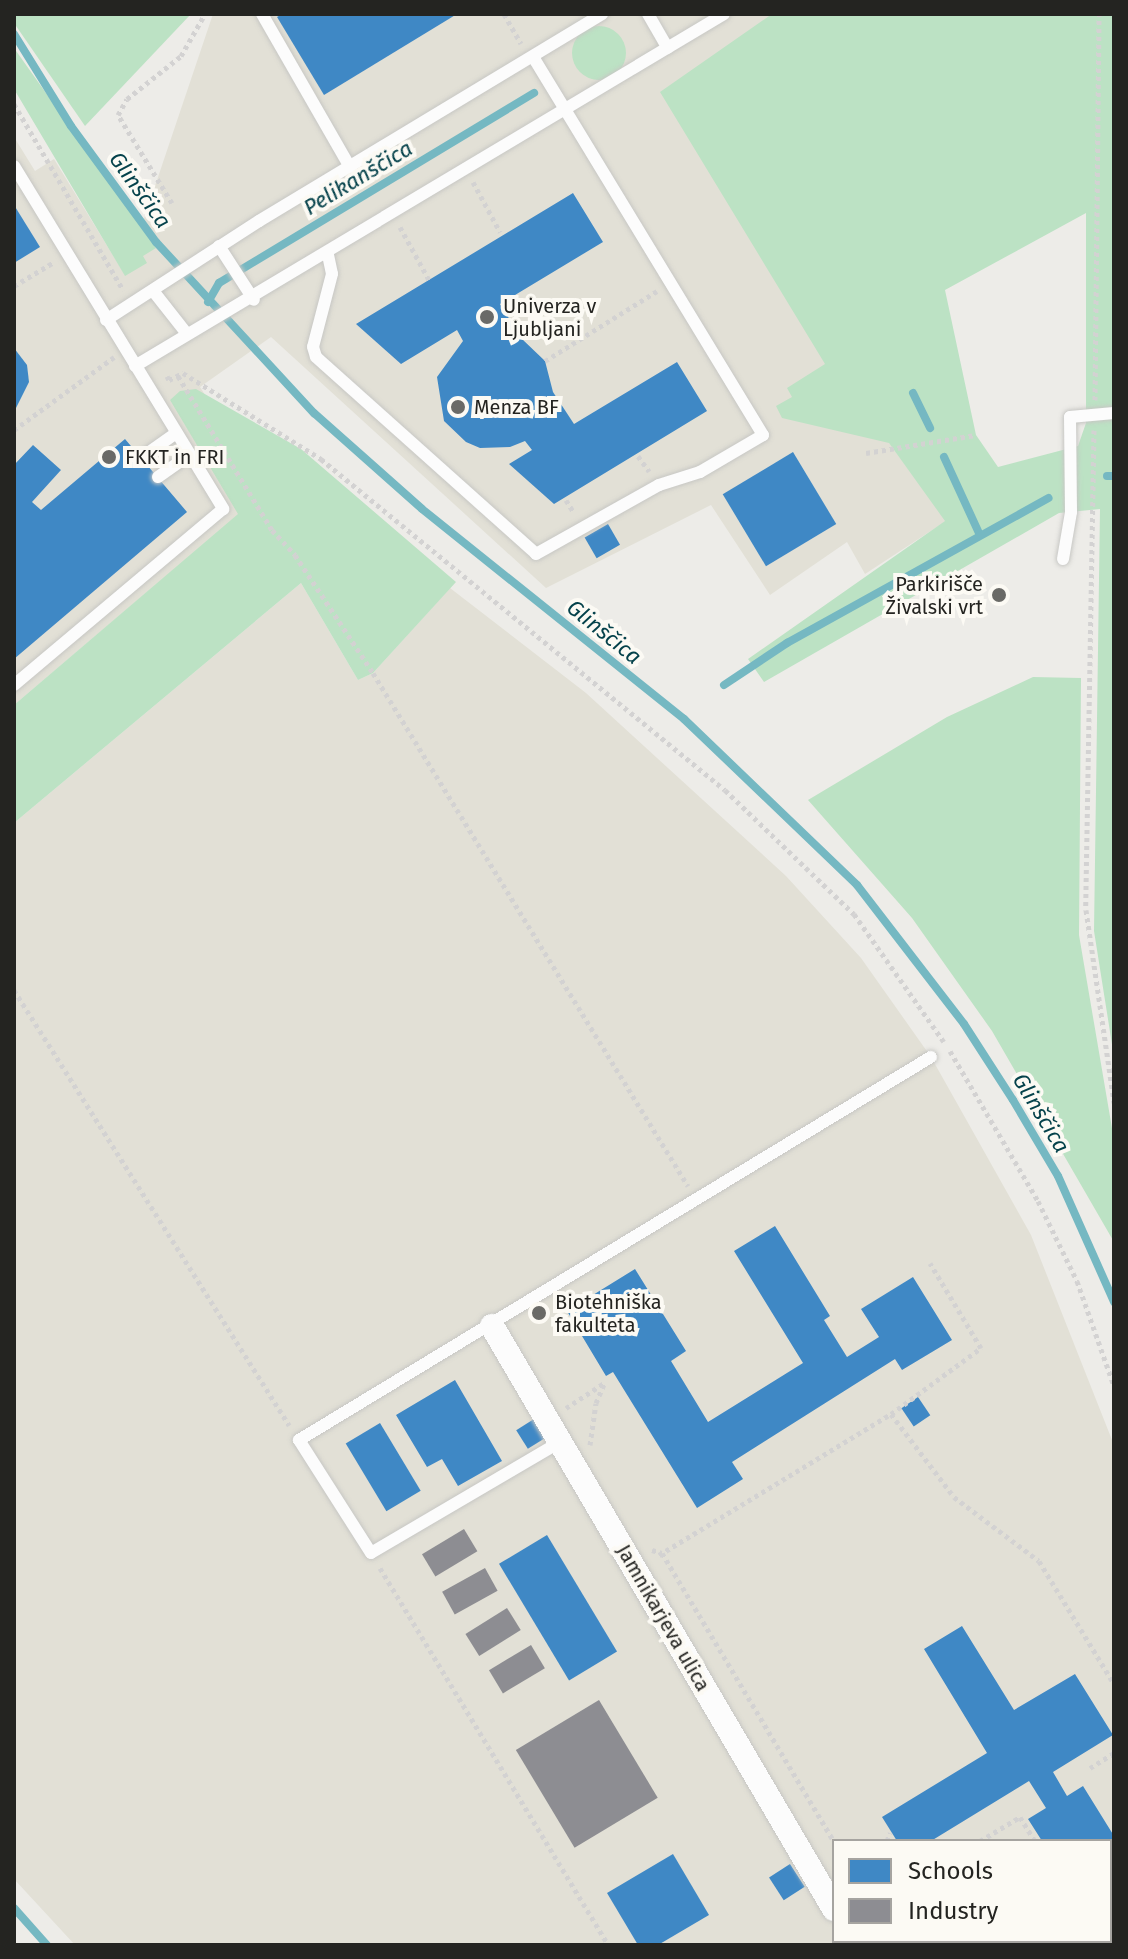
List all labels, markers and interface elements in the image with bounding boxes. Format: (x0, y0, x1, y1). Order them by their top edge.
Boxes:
water label: Pelikanščica (299, 135, 417, 221)
water label: Glinščica (103, 147, 177, 233)
place label: Univerza v Ljubljani (503, 294, 596, 341)
marker: Univerza v Ljubljani (478, 308, 496, 326)
place label: Menza BF (474, 395, 559, 419)
marker: Menza BF (449, 398, 467, 416)
place label: FKKT in FRI (125, 445, 224, 469)
marker: FKKT in FRI (100, 448, 118, 466)
place label: Parkirišče Živalski vrt (886, 572, 983, 619)
marker: Parkirišče Živalski vrt (990, 586, 1008, 604)
water label: Glinščica (561, 594, 647, 670)
water label: Glinščica (1007, 1068, 1075, 1158)
place label: Biotehniška fakulteta (555, 1290, 662, 1337)
marker: Biotehniška fakulteta (530, 1304, 548, 1322)
street label: Jamnikarjeva ulica (611, 1540, 715, 1696)
legend (832, 1839, 1112, 1943)
text: Schools (908, 1857, 993, 1885)
text: Industry (908, 1897, 998, 1925)

